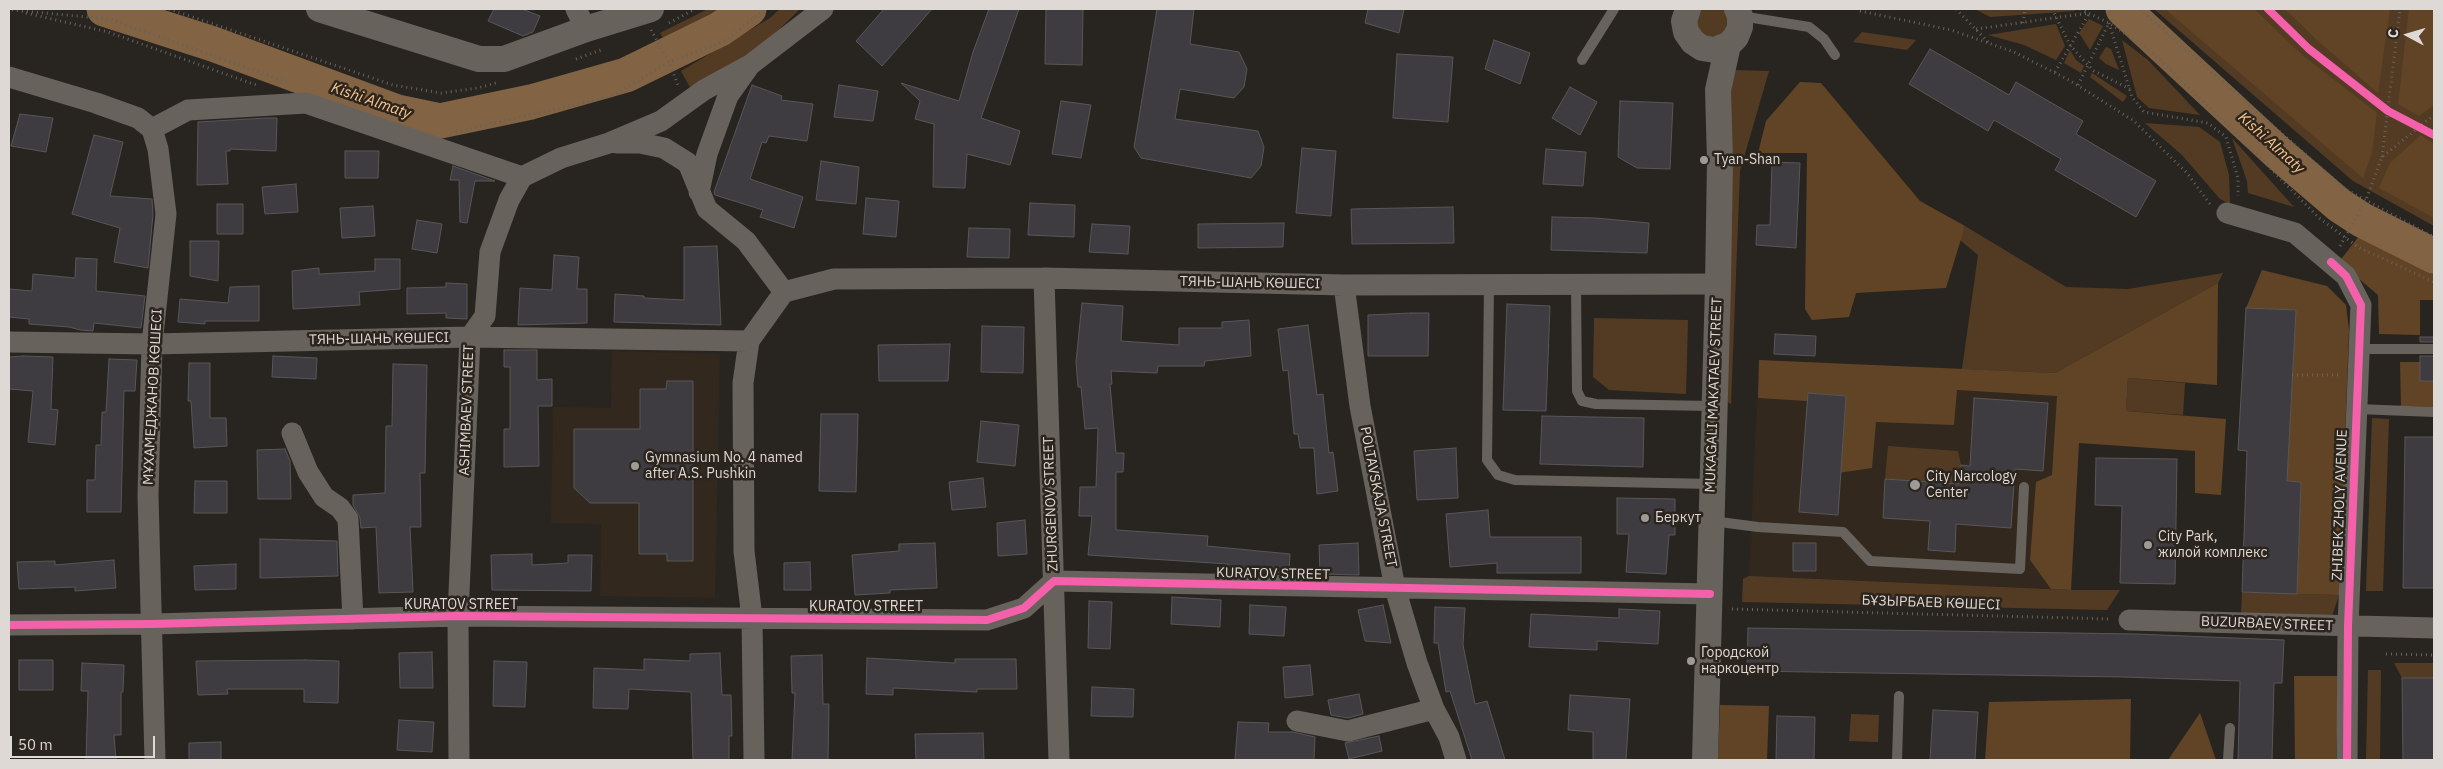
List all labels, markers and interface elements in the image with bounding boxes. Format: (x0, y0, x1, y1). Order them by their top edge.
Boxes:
north arrow (2383, 10, 2433, 60)
text: С (2384, 28, 2403, 39)
water label: Kіshі Almaty (329, 79, 413, 123)
water label: Kіshі Almaty (2234, 109, 2308, 177)
place label: Tyan-Shan (1714, 152, 1780, 168)
marker: Tyan-Shan (1698, 154, 1710, 166)
street label: ТЯНЬ-ШАНЬ КӨШЕСІ (1180, 273, 1320, 293)
street label: MUKAGALI MAKATAEV STREET (1702, 297, 1726, 493)
street label: МҰХАМЕДЖАНОВ КӨШЕСІ (140, 308, 166, 486)
street label: ТЯНЬ-ШАНЬ КӨШЕСІ (309, 329, 449, 349)
street label: ASHIMBAEV STREET (456, 344, 478, 476)
street label: POLTAVSKAJA STREET (1356, 425, 1400, 569)
street label: ZHIBEK ZHOLY AVENUE (2329, 429, 2351, 581)
street label: ZHURGENOV STREET (1040, 436, 1062, 572)
place label: Gymnasium No. 4 named after A.S. Pushkin (645, 450, 803, 482)
marker: Gymnasium No. 4 named after A.S. Pushkin (629, 460, 641, 472)
place label: City Narcology Center (1926, 469, 2017, 502)
marker: City Narcology Center (1908, 478, 1922, 492)
place label: Беркут (1655, 510, 1701, 526)
marker: Беркут (1639, 512, 1651, 524)
place label: City Park, жилой комплекс (2158, 529, 2267, 562)
marker: City Park, жилой комплекс (2142, 539, 2154, 551)
street label: KURATOV STREET (1216, 565, 1330, 583)
street label: БҰЗЫРБАЕВ КӨШЕСІ (1861, 592, 2001, 614)
street label: KURATOV STREET (404, 597, 518, 613)
street label: KURATOV STREET (809, 599, 923, 615)
street label: BUZURBAEV STREET (2201, 613, 2333, 635)
place label: Городской наркоцентр (1701, 645, 1779, 678)
marker: Городской наркоцентр (1685, 655, 1697, 667)
scale bar (12, 726, 158, 758)
text: 50 m (18, 735, 53, 754)

